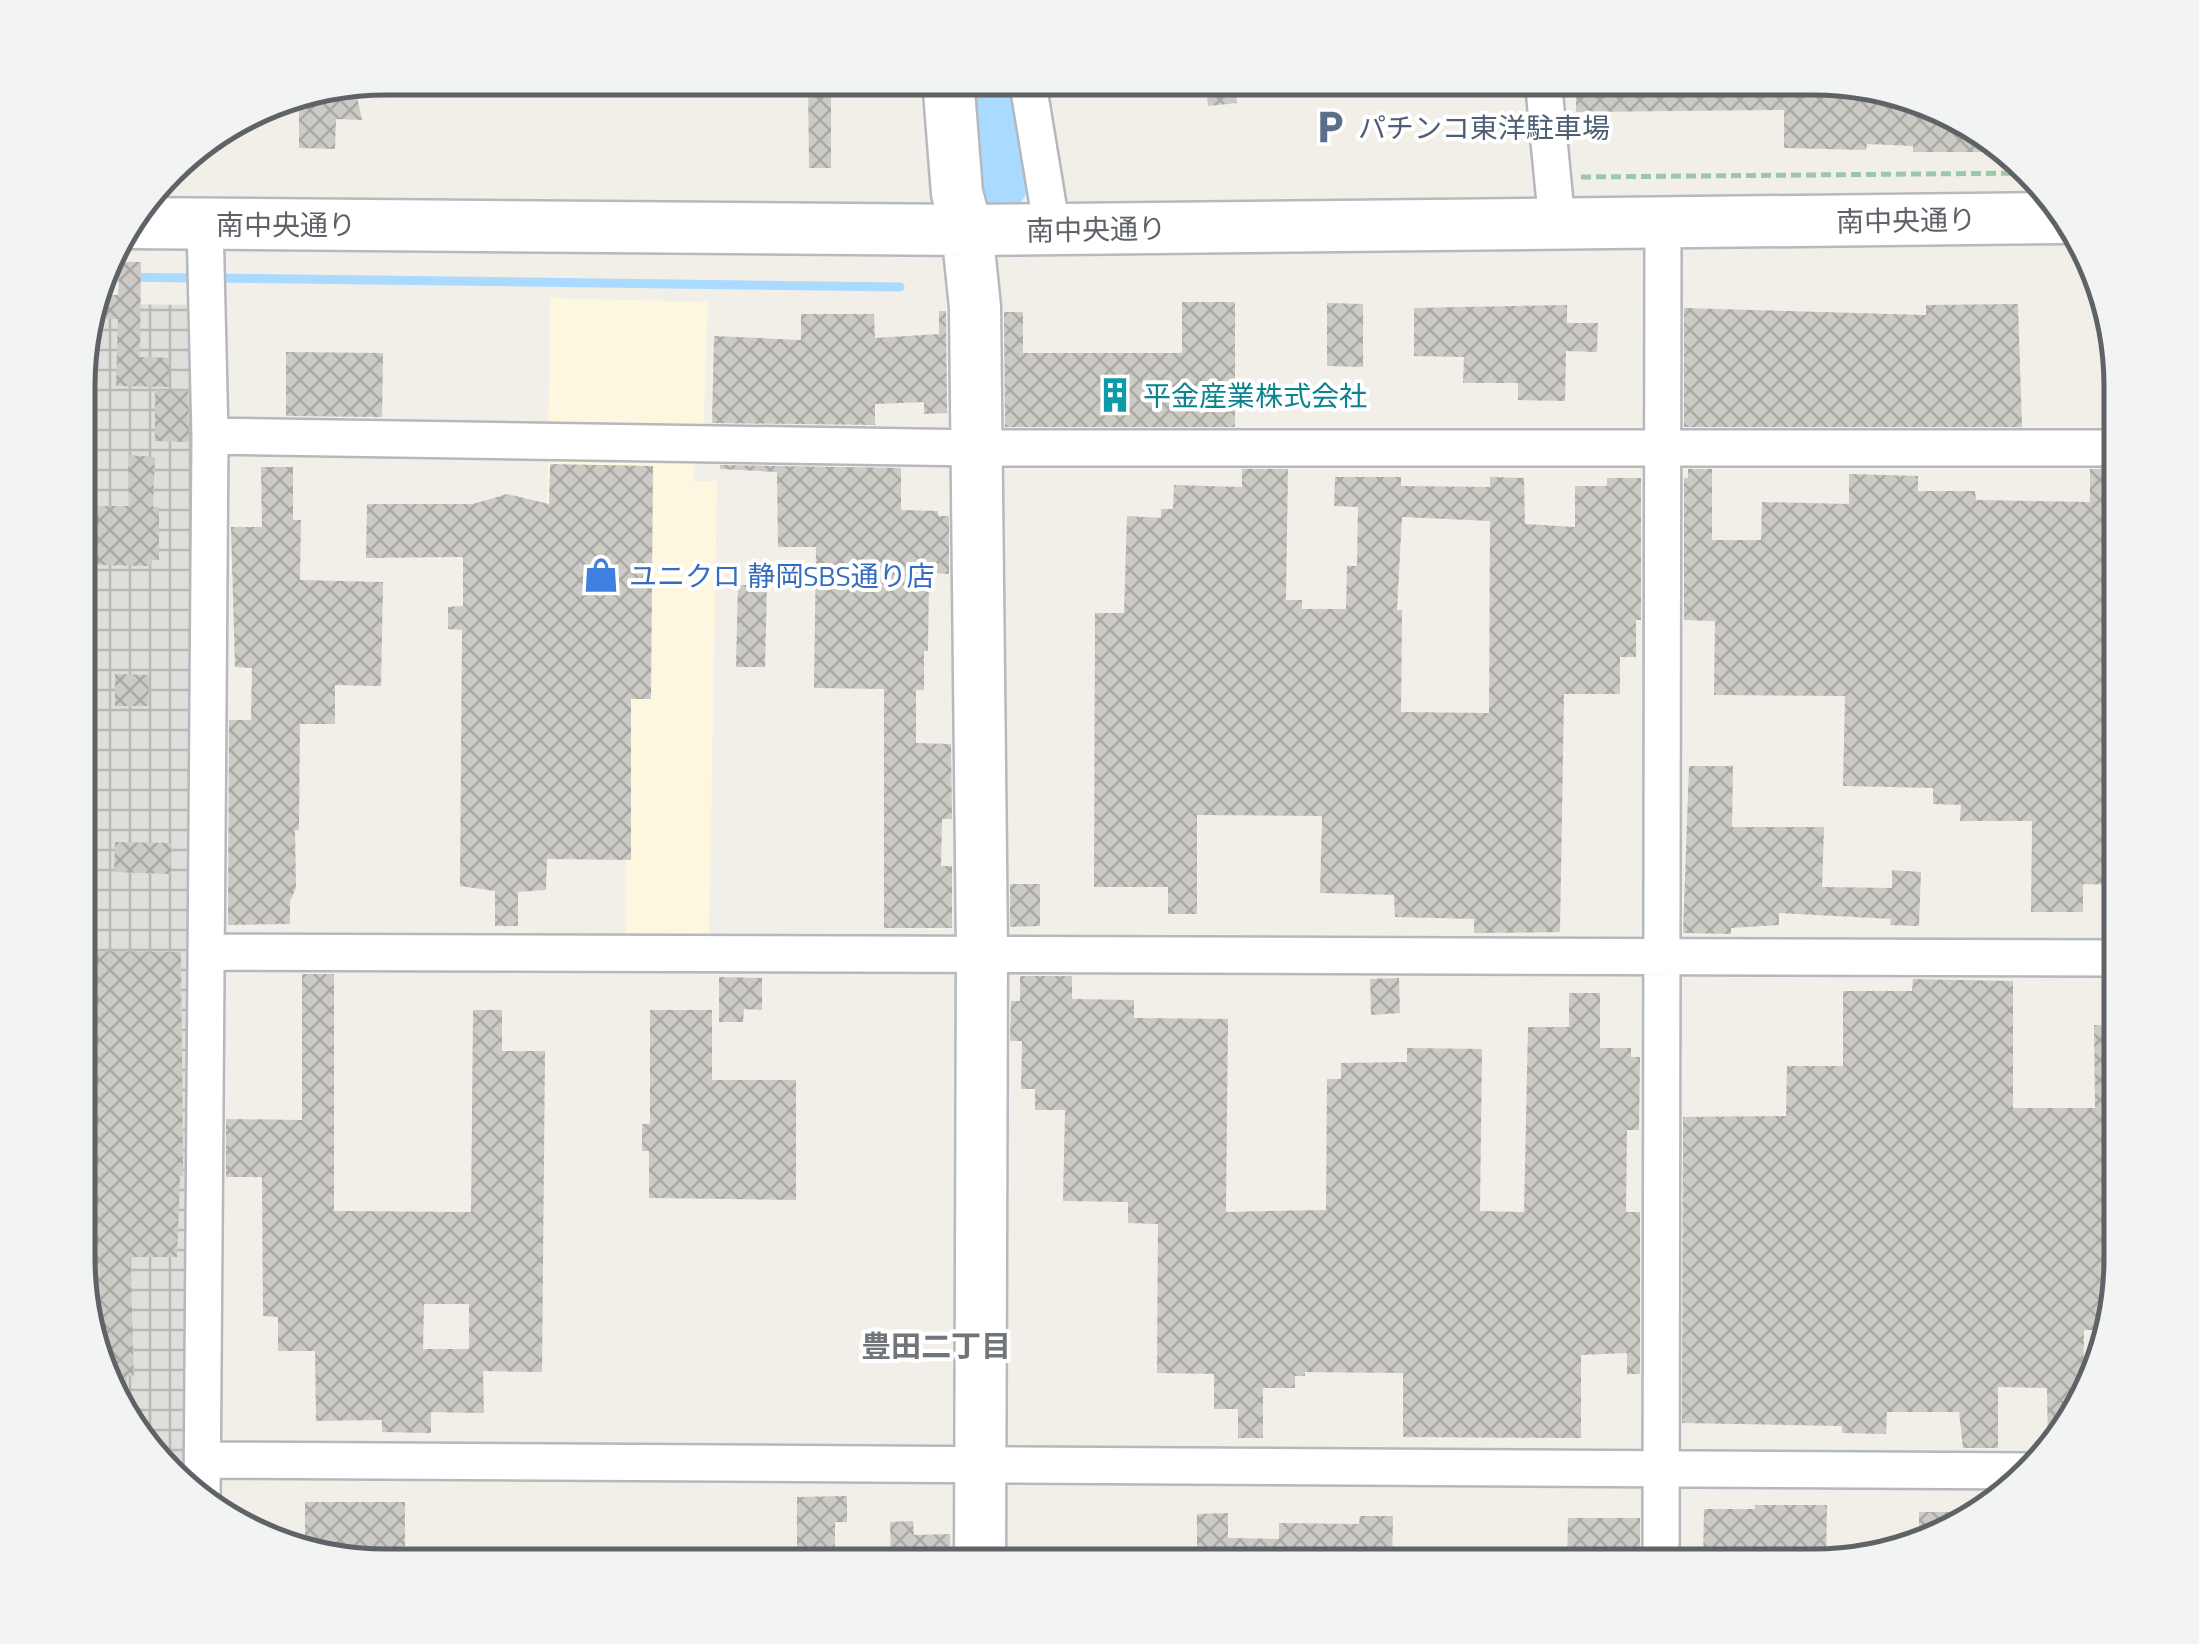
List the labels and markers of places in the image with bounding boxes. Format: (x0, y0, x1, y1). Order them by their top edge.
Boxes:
place label: パチンコ東洋駐車場 (1358, 106, 1610, 149)
parking icon: パチンコ東洋駐車場 (1311, 108, 1349, 146)
place label: 平金産業株式会社 (1143, 374, 1367, 417)
building icon: 平金産業株式会社 (1096, 376, 1134, 414)
place label: ユニクロ 静岡SBS通り店 (629, 554, 935, 597)
shop icon: ユニクロ 静岡SBS通り店 (582, 556, 620, 594)

